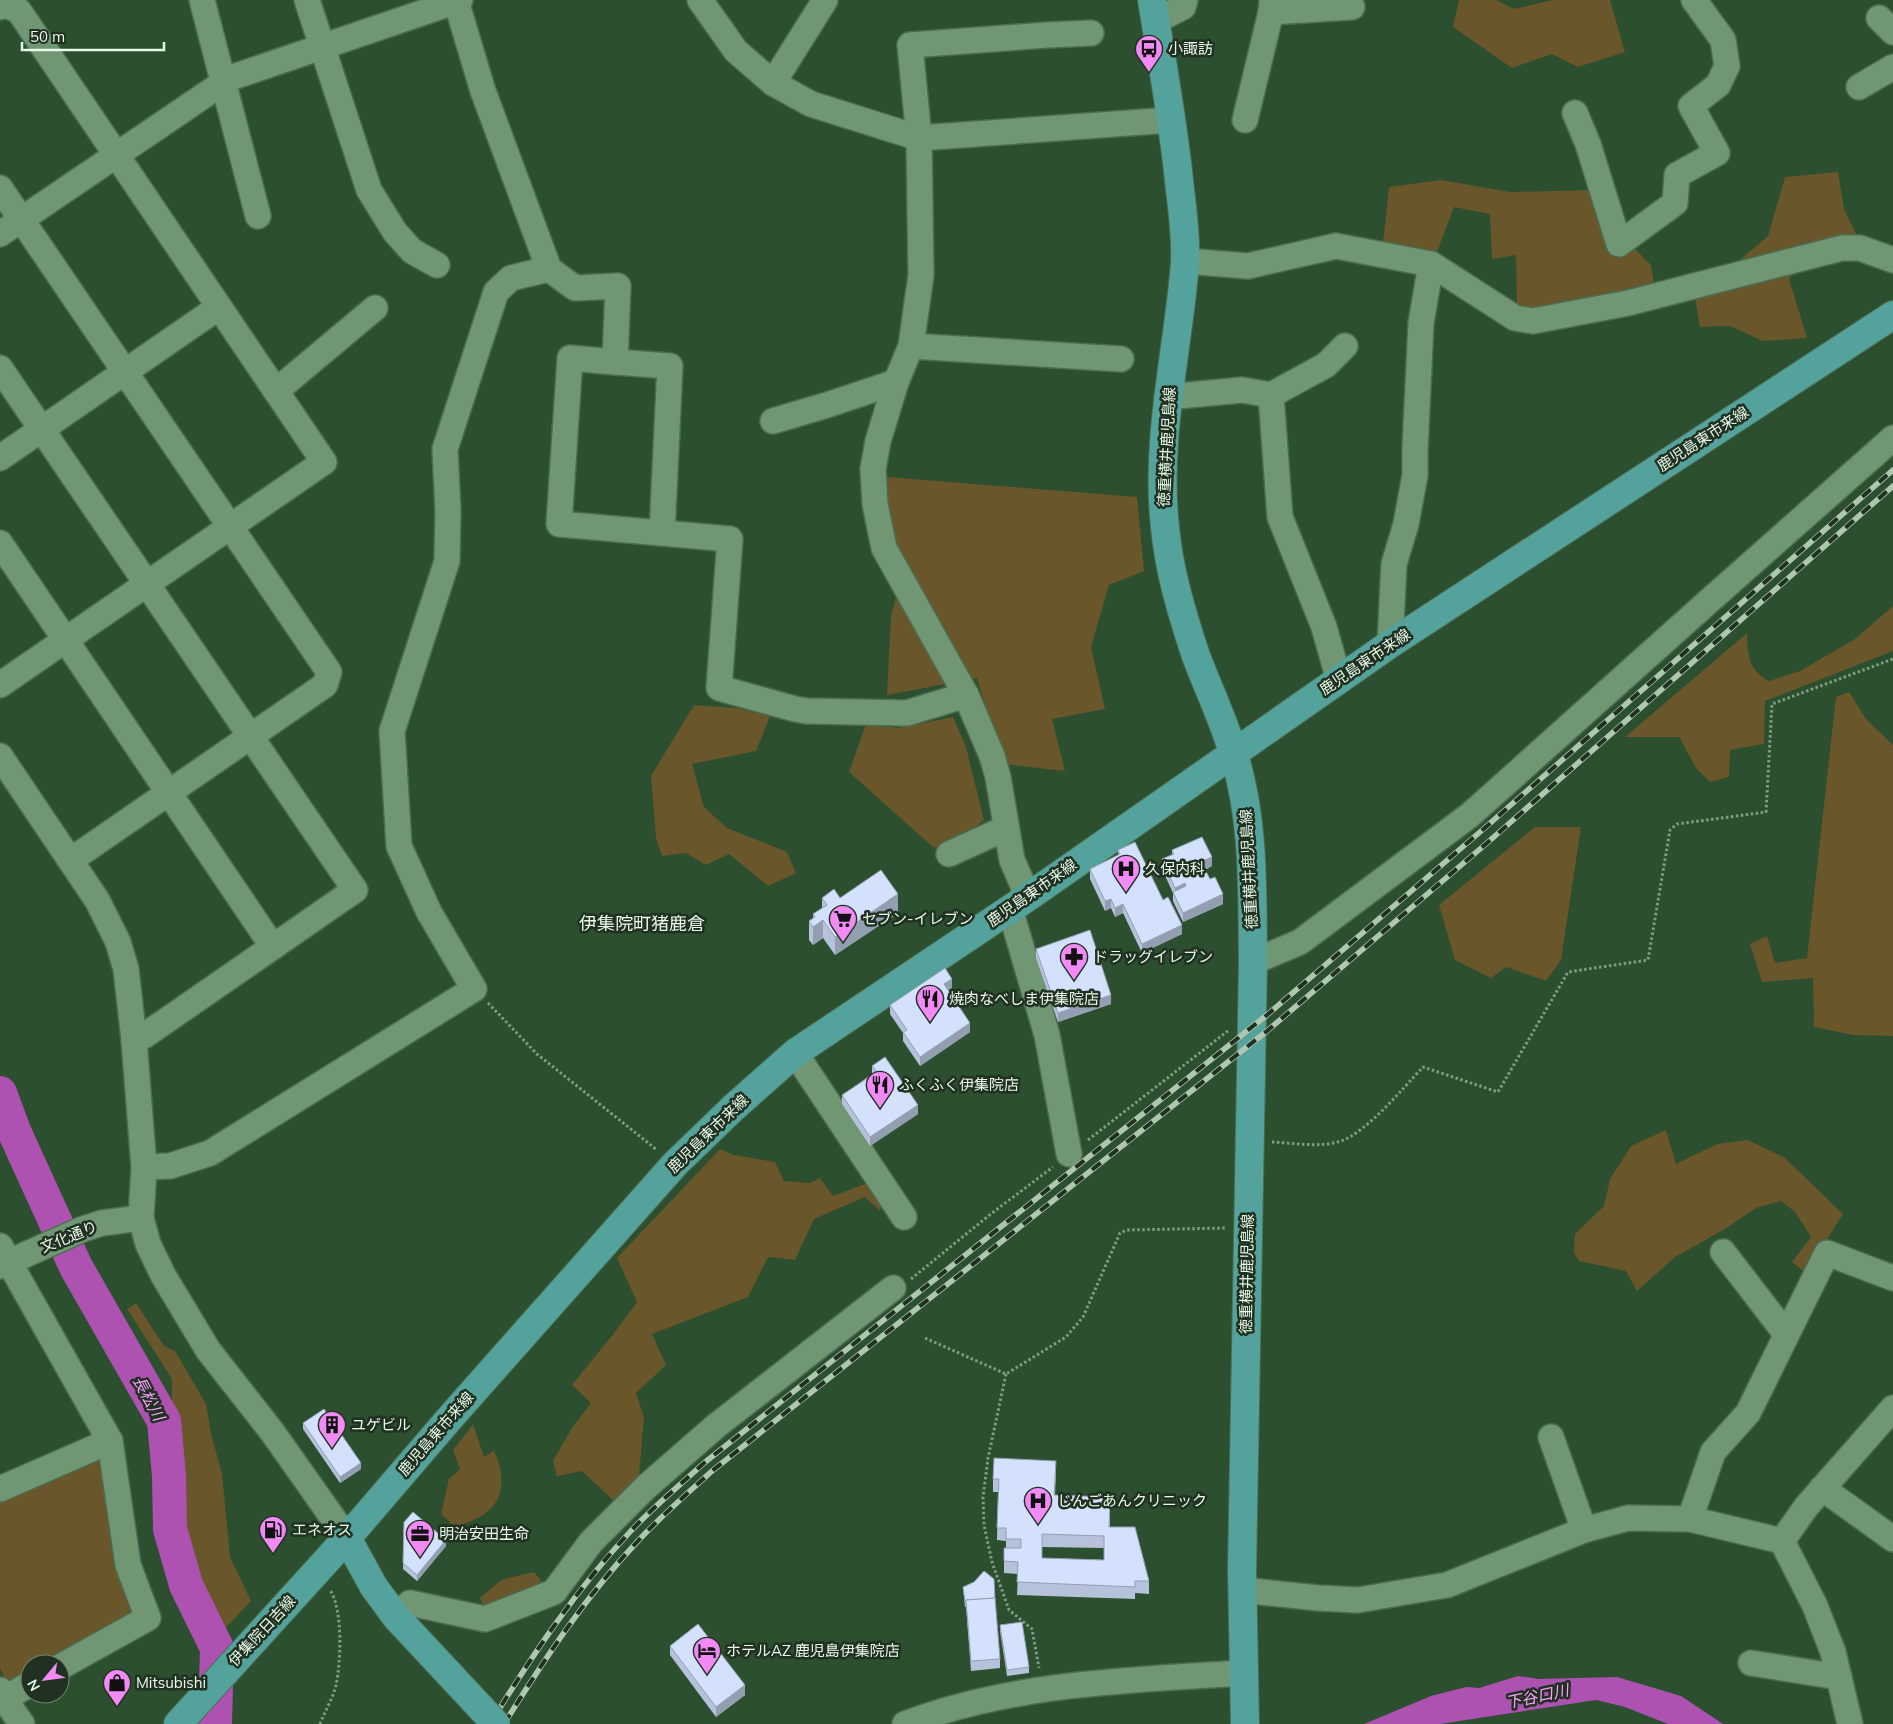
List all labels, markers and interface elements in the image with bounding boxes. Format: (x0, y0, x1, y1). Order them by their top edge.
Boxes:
scale bar (22, 20, 165, 52)
text: 50 m (30, 27, 65, 46)
bus stop icon: 小諏訪 (1134, 34, 1164, 73)
place label: 小諏訪 (1168, 39, 1213, 58)
street label: 徳重横井鹿児島線 (1154, 387, 1179, 507)
street label: 鹿児島東市来線 (1654, 402, 1752, 475)
street label: 鹿児島東市来線 (1316, 624, 1414, 699)
street label: 徳重横井鹿児島線 (1236, 809, 1261, 929)
hospital icon: 久保内科 (1111, 854, 1141, 893)
street label: 鹿児島東市来線 (983, 855, 1080, 930)
place label: 久保内科 (1145, 859, 1205, 878)
supermarket icon: セブン-イレブン (828, 904, 858, 943)
place label: セブン-イレブン (862, 909, 973, 928)
district label: 伊集院町猪鹿倉 (579, 912, 705, 935)
pharmacy icon: ドラッグイレブン (1059, 942, 1089, 981)
place label: ドラッグイレブン (1093, 947, 1213, 966)
restaurant icon: 焼肉なべしま伊集院店 (915, 984, 945, 1023)
place label: 焼肉なべしま伊集院店 (949, 989, 1099, 1008)
restaurant icon: ふくふく伊集院店 (865, 1070, 895, 1109)
place label: ふくふく伊集院店 (899, 1075, 1019, 1094)
street label: 鹿児島東市来線 (663, 1090, 752, 1177)
street label: 徳重横井鹿児島線 (1236, 1214, 1257, 1334)
street label: 文化通り (37, 1216, 100, 1257)
water label: 長松川 (129, 1372, 170, 1426)
street label: 鹿児島東市来線 (394, 1388, 477, 1480)
building icon: ユゲビル (317, 1410, 347, 1449)
place label: ユゲビル (351, 1415, 411, 1434)
hospital icon: じんごあんクリニック (1023, 1486, 1053, 1525)
place label: じんごあんクリニック (1057, 1491, 1207, 1510)
fuel station icon: エネオス (258, 1515, 288, 1554)
office icon: 明治安田生命 (405, 1519, 435, 1558)
place label: エネオス (292, 1520, 352, 1539)
place label: 明治安田生命 (439, 1524, 529, 1543)
street label: 伊集院日吉線 (224, 1591, 299, 1670)
hotel icon: ホテルAZ 鹿児島伊集院店 (692, 1636, 722, 1675)
place label: ホテルAZ 鹿児島伊集院店 (726, 1641, 900, 1660)
north arrow (20, 1654, 70, 1704)
shop icon: Mitsubishi (102, 1668, 132, 1707)
place label: Mitsubishi (136, 1673, 206, 1692)
text: N (23, 1676, 44, 1694)
water label: 下谷口川 (1504, 1679, 1572, 1712)

